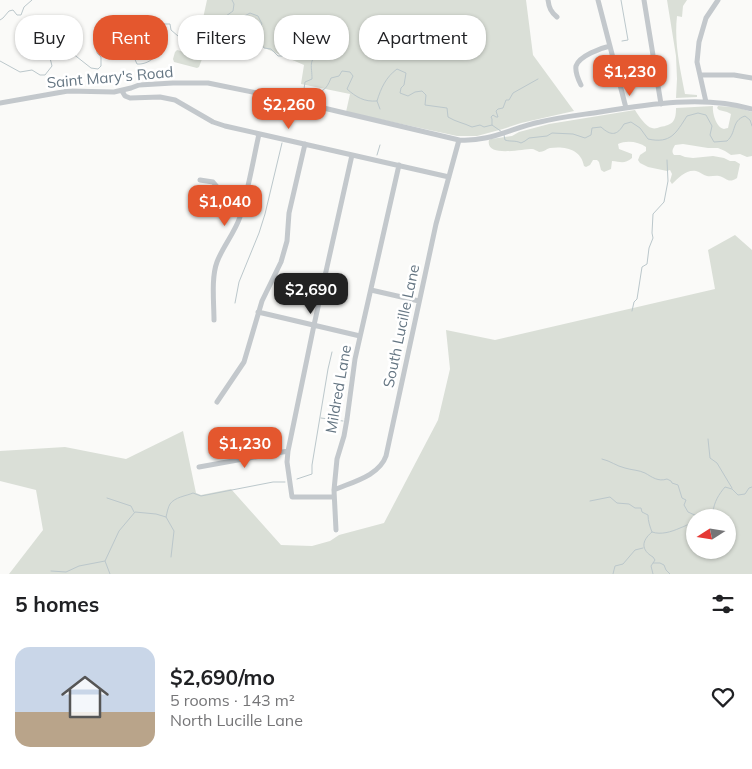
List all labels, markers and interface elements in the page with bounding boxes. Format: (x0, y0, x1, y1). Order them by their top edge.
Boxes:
chip: Buy (15, 15, 83, 60)
chip: Rent (93, 15, 168, 60)
chip: Filters (178, 15, 264, 60)
chip: New (274, 15, 349, 60)
chip: Apartment (359, 15, 486, 60)
pin: $1,230 (589, 54, 671, 97)
text: $1,230 (604, 61, 656, 81)
street label: Saint Mary's Road (46, 62, 174, 92)
pin: $2,260 (248, 88, 330, 130)
text: $2,260 (263, 94, 315, 114)
pin: $1,040 (184, 184, 266, 227)
text: $1,040 (199, 191, 251, 211)
street label: South Lucille Lane (379, 263, 423, 389)
pin: $2,690 (270, 272, 352, 315)
text: $2,690 (285, 279, 337, 299)
street label: Mildred Lane (321, 343, 355, 435)
pin: $1,230 (204, 426, 286, 469)
text: $1,230 (219, 433, 271, 453)
north arrow (686, 509, 736, 559)
map controls (686, 509, 736, 559)
icon: filters (709, 590, 737, 618)
text: 5 homes (15, 591, 99, 617)
text: $2,690/mo (170, 664, 275, 690)
icon: home (55, 667, 115, 727)
icon: heart (709, 683, 737, 711)
text: 5 rooms · 143 m² (170, 690, 295, 710)
text: North Lucille Lane (170, 710, 303, 730)

